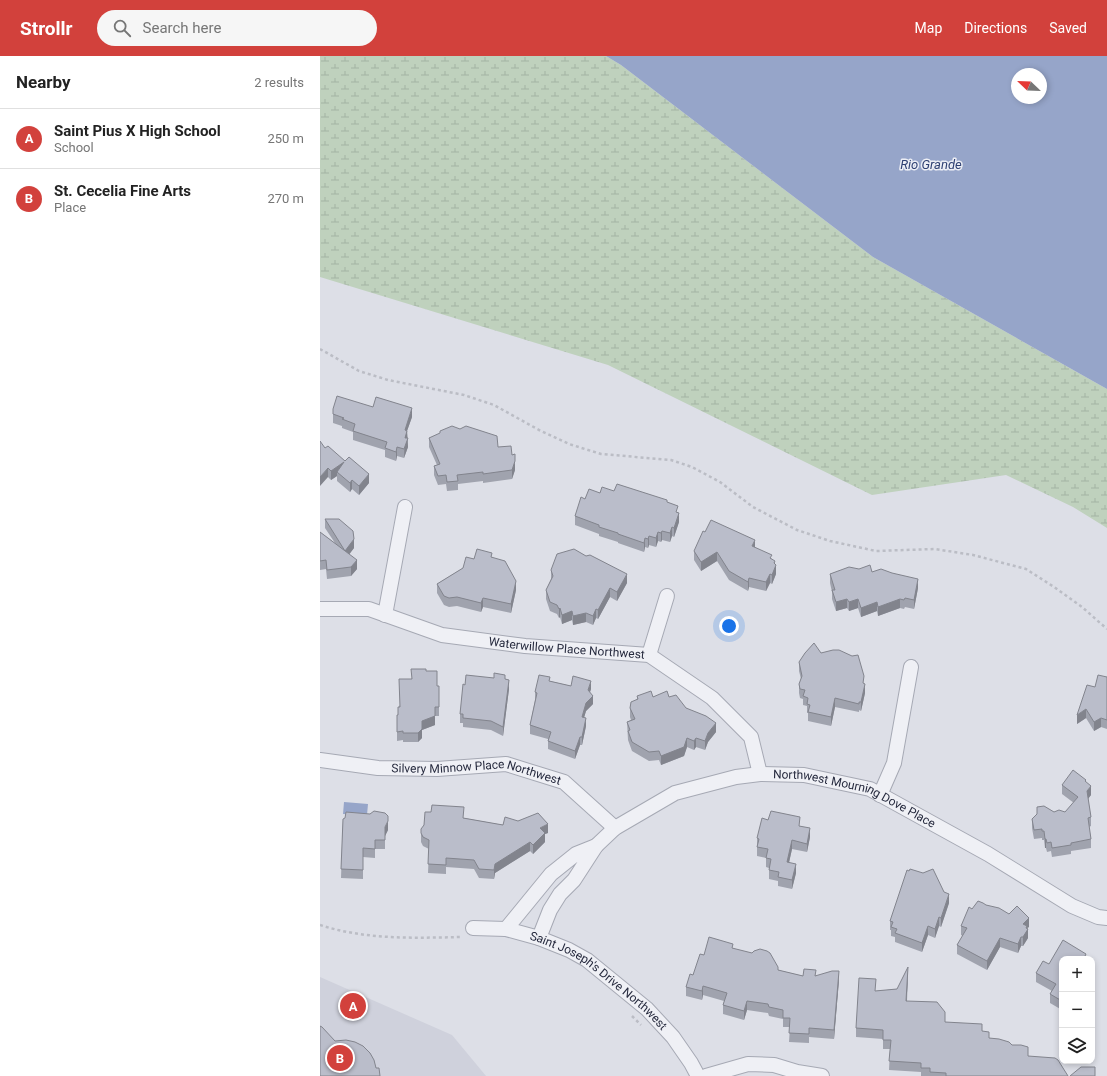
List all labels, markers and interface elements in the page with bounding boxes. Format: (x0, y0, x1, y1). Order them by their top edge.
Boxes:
search box (97, 10, 377, 46)
text: Strollr (20, 17, 73, 40)
icon: search (111, 17, 133, 39)
text: Search here (143, 19, 221, 37)
text: Map (915, 20, 942, 36)
text: Directions (964, 20, 1027, 36)
text: Saved (1049, 20, 1087, 36)
north arrow (1011, 68, 1047, 104)
text: Nearby (16, 72, 71, 92)
text: 2 results (254, 75, 304, 90)
text: Saint Pius X High School (54, 122, 221, 140)
text: A (25, 131, 33, 146)
text: 250 m (267, 131, 304, 146)
text: School (54, 140, 94, 155)
water label: Rio Grande (900, 157, 962, 172)
text: St. Cecelia Fine Arts (54, 182, 191, 200)
text: B (25, 191, 33, 206)
text: 270 m (267, 191, 304, 206)
text: Place (54, 200, 86, 215)
your location (719, 616, 739, 636)
street label: Waterwillow Place Northwest (488, 634, 645, 662)
street label: Silvery Minnow Place Northwest (391, 757, 563, 788)
street label: Northwest Mourning Dove Place (773, 767, 938, 831)
street label: Saint Joseph's Drive Northwest (528, 929, 670, 1033)
map controls (1059, 956, 1095, 1064)
button: + (1059, 956, 1095, 992)
pin: A (340, 991, 366, 1021)
button: − (1059, 992, 1095, 1028)
button: layers (1059, 1028, 1095, 1064)
pin: B (327, 1043, 353, 1073)

